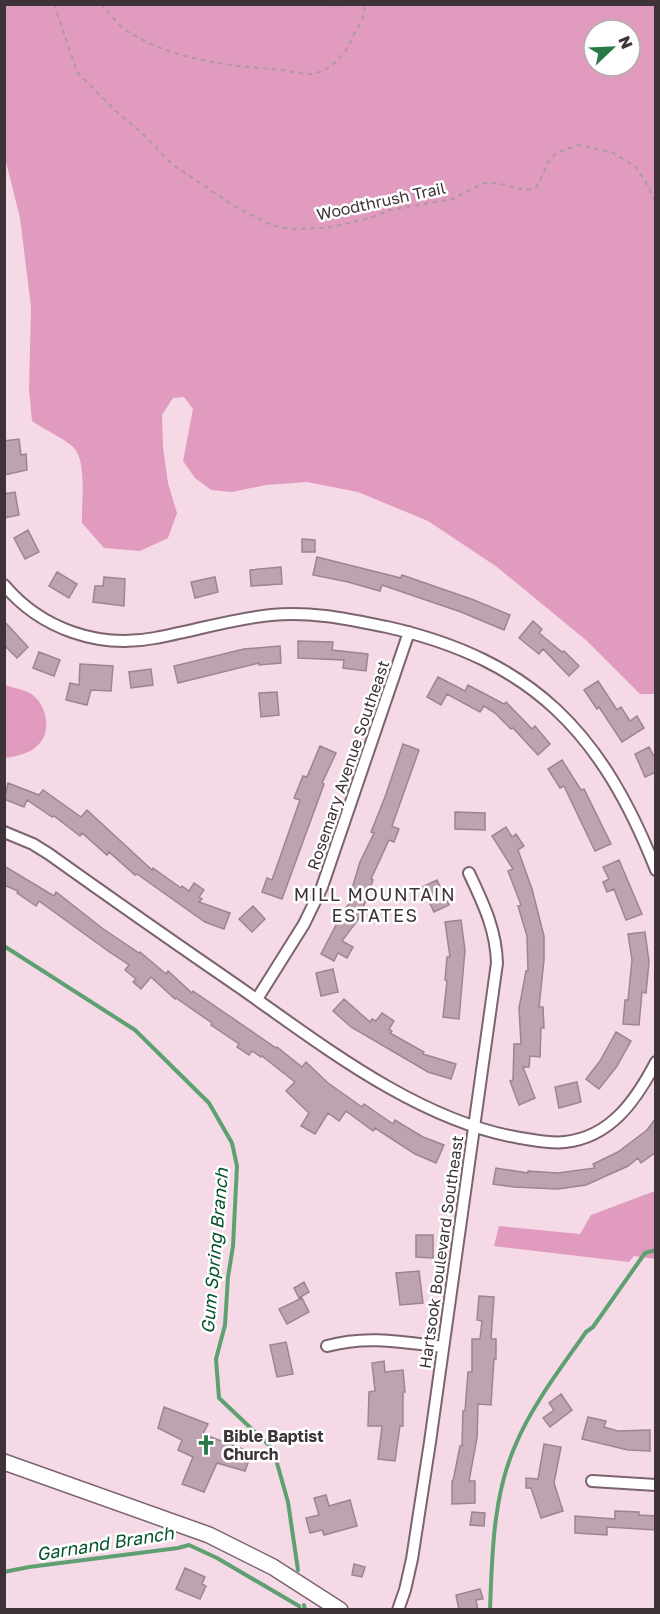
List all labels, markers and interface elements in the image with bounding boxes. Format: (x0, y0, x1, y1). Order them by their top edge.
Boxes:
north arrow (582, 18, 642, 78)
text: N (614, 33, 637, 52)
street label: Woodthrush Trail (315, 178, 447, 224)
street label: Rosemary Avenue Southeast (303, 658, 393, 872)
district label: MILL MOUNTAIN ESTATES (294, 883, 456, 926)
street label: Hartsook Boulevard Southeast (415, 1134, 467, 1370)
water label: Gum Spring Branch (196, 1166, 232, 1335)
place label: Bible Baptist Church (223, 1426, 324, 1464)
church icon: Bible Baptist Church (194, 1433, 218, 1457)
water label: Garnand Branch (35, 1521, 176, 1565)

